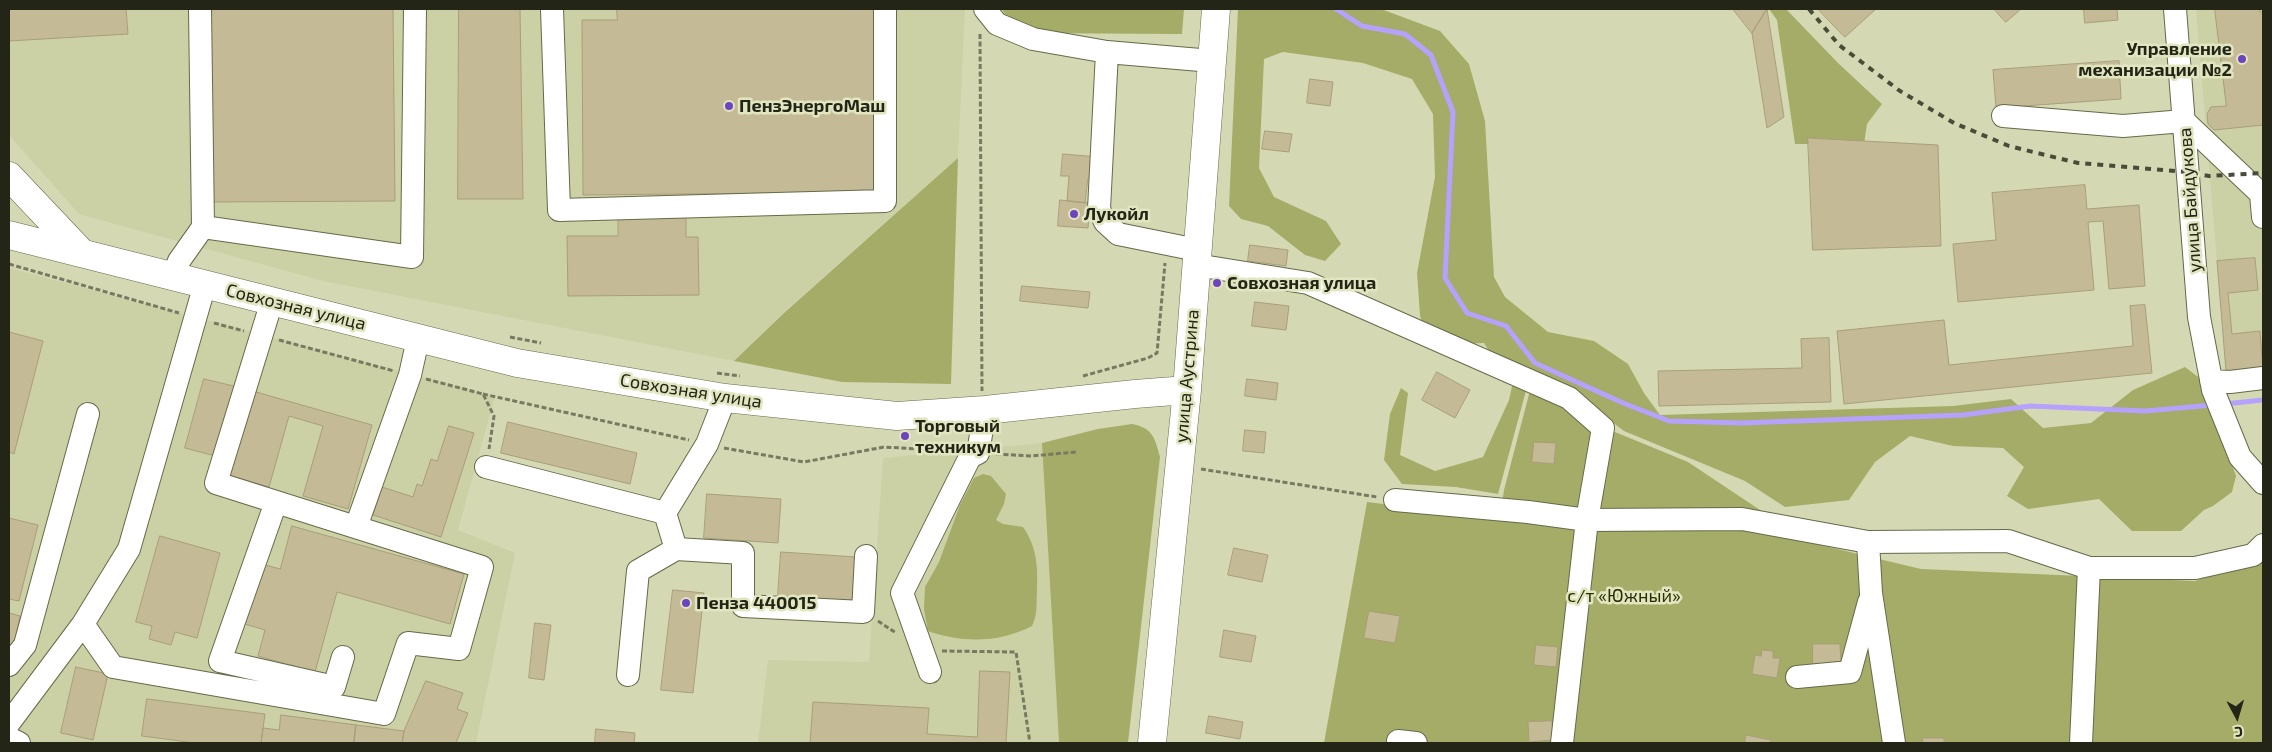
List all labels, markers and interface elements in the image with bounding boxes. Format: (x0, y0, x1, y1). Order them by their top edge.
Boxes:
place label: Управление механизации №2 (2078, 38, 2232, 80)
marker: Управление механизации №2 (2236, 53, 2248, 65)
place label: ПензЭнергоМаш (739, 95, 885, 117)
marker: ПензЭнергоМаш (723, 100, 735, 112)
street label: улица Байдукова (2174, 127, 2206, 273)
place label: Лукойл (1084, 203, 1149, 225)
marker: Лукойл (1068, 208, 1080, 220)
place label: Совхозная улица (1227, 272, 1376, 294)
marker: Совхозная улица (1211, 277, 1223, 289)
street label: Совхозная улица (224, 279, 368, 335)
street label: улица Аустрина (1170, 308, 1204, 444)
street label: Совхозная улица (619, 369, 763, 413)
place label: Торговый техникум (915, 415, 1001, 458)
marker: Торговый техникум (899, 430, 911, 442)
park label: с/т «Южный» (1567, 585, 1681, 607)
place label: Пенза 440015 (696, 592, 816, 614)
marker: Пенза 440015 (680, 597, 692, 609)
north arrow (2212, 692, 2262, 742)
text: С (2234, 724, 2244, 741)

